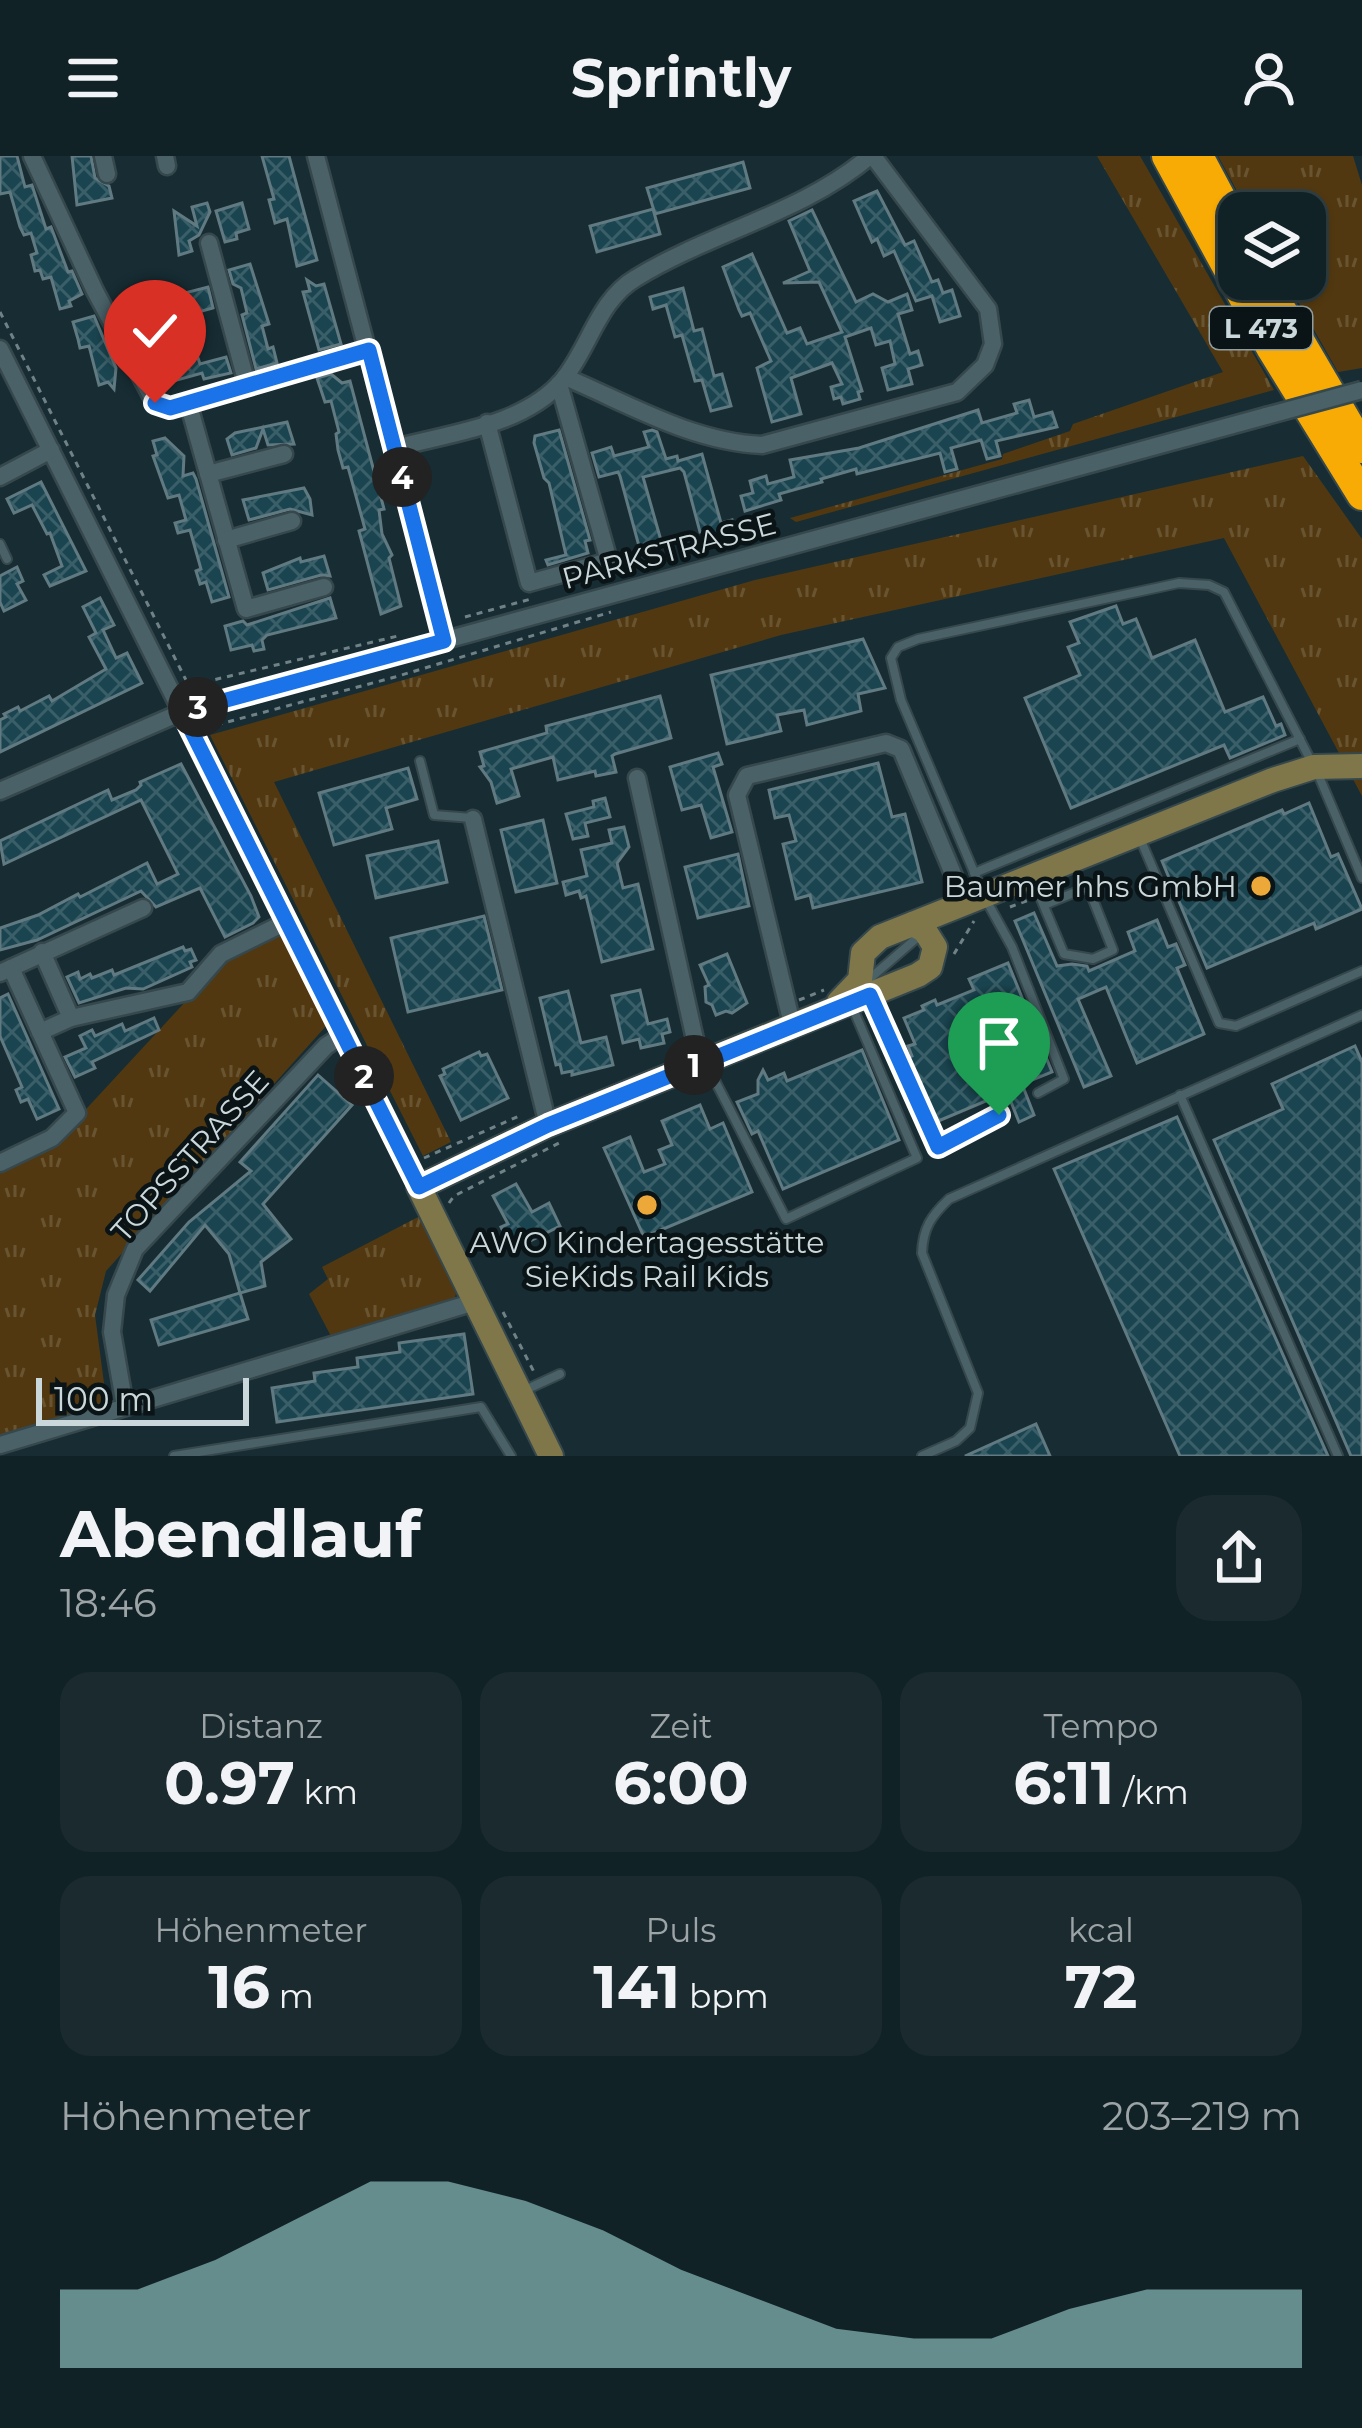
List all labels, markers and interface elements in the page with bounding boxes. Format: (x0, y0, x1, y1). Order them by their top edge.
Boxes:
icon: menu (60, 45, 126, 111)
text: Sprintly (571, 45, 791, 111)
icon: person (1236, 45, 1302, 111)
map controls (1218, 192, 1326, 300)
button: layers (1218, 192, 1326, 300)
pin (104, 280, 206, 403)
icon: check (122, 298, 188, 364)
road number: L 473 (1210, 307, 1312, 349)
pin: 4 (372, 447, 432, 507)
text: 4 (391, 457, 413, 497)
street label: PARKSTRASSE (558, 505, 780, 597)
pin: 3 (168, 677, 228, 737)
text: 3 (188, 687, 208, 727)
place label: Baumer hhs GmbH (944, 868, 1237, 905)
marker: Baumer hhs GmbH (1248, 873, 1274, 899)
pin (948, 992, 1050, 1115)
icon: arrive (966, 1010, 1032, 1076)
pin: 1 (664, 1035, 724, 1095)
text: 1 (688, 1045, 700, 1085)
pin: 2 (334, 1046, 394, 1106)
text: 2 (354, 1056, 374, 1096)
street label: TOPSSTRASSE (103, 1063, 277, 1249)
marker: AWO Kindertagesstätte SieKids Rail Kids (634, 1192, 660, 1218)
place label: AWO Kindertagesstätte SieKids Rail Kids (470, 1224, 824, 1295)
scale bar (36, 1372, 249, 1425)
text: 100 m (54, 1379, 153, 1419)
text: Abendlauf (60, 1493, 421, 1574)
button: share (1176, 1495, 1302, 1621)
text: 18:46 (60, 1579, 157, 1627)
text: Distanz (199, 1706, 323, 1746)
text: Zeit (650, 1706, 712, 1746)
text: Tempo (1043, 1706, 1159, 1746)
text: 0.97 (164, 1746, 295, 1819)
text: 6:00 (613, 1746, 749, 1819)
text: 6:11 (1013, 1746, 1114, 1819)
text: km (295, 1772, 358, 1812)
text: /km (1114, 1772, 1189, 1812)
text: Höhenmeter (155, 1910, 367, 1950)
text: Puls (646, 1910, 716, 1950)
text: kcal (1068, 1910, 1134, 1950)
text: 16 (208, 1950, 270, 2023)
text: 141 (593, 1950, 680, 2023)
text: 72 (1065, 1950, 1137, 2023)
text: m (270, 1976, 314, 2016)
text: bpm (680, 1976, 769, 2016)
text: Höhenmeter (60, 2092, 312, 2140)
text: 203–219 m (1102, 2092, 1302, 2140)

